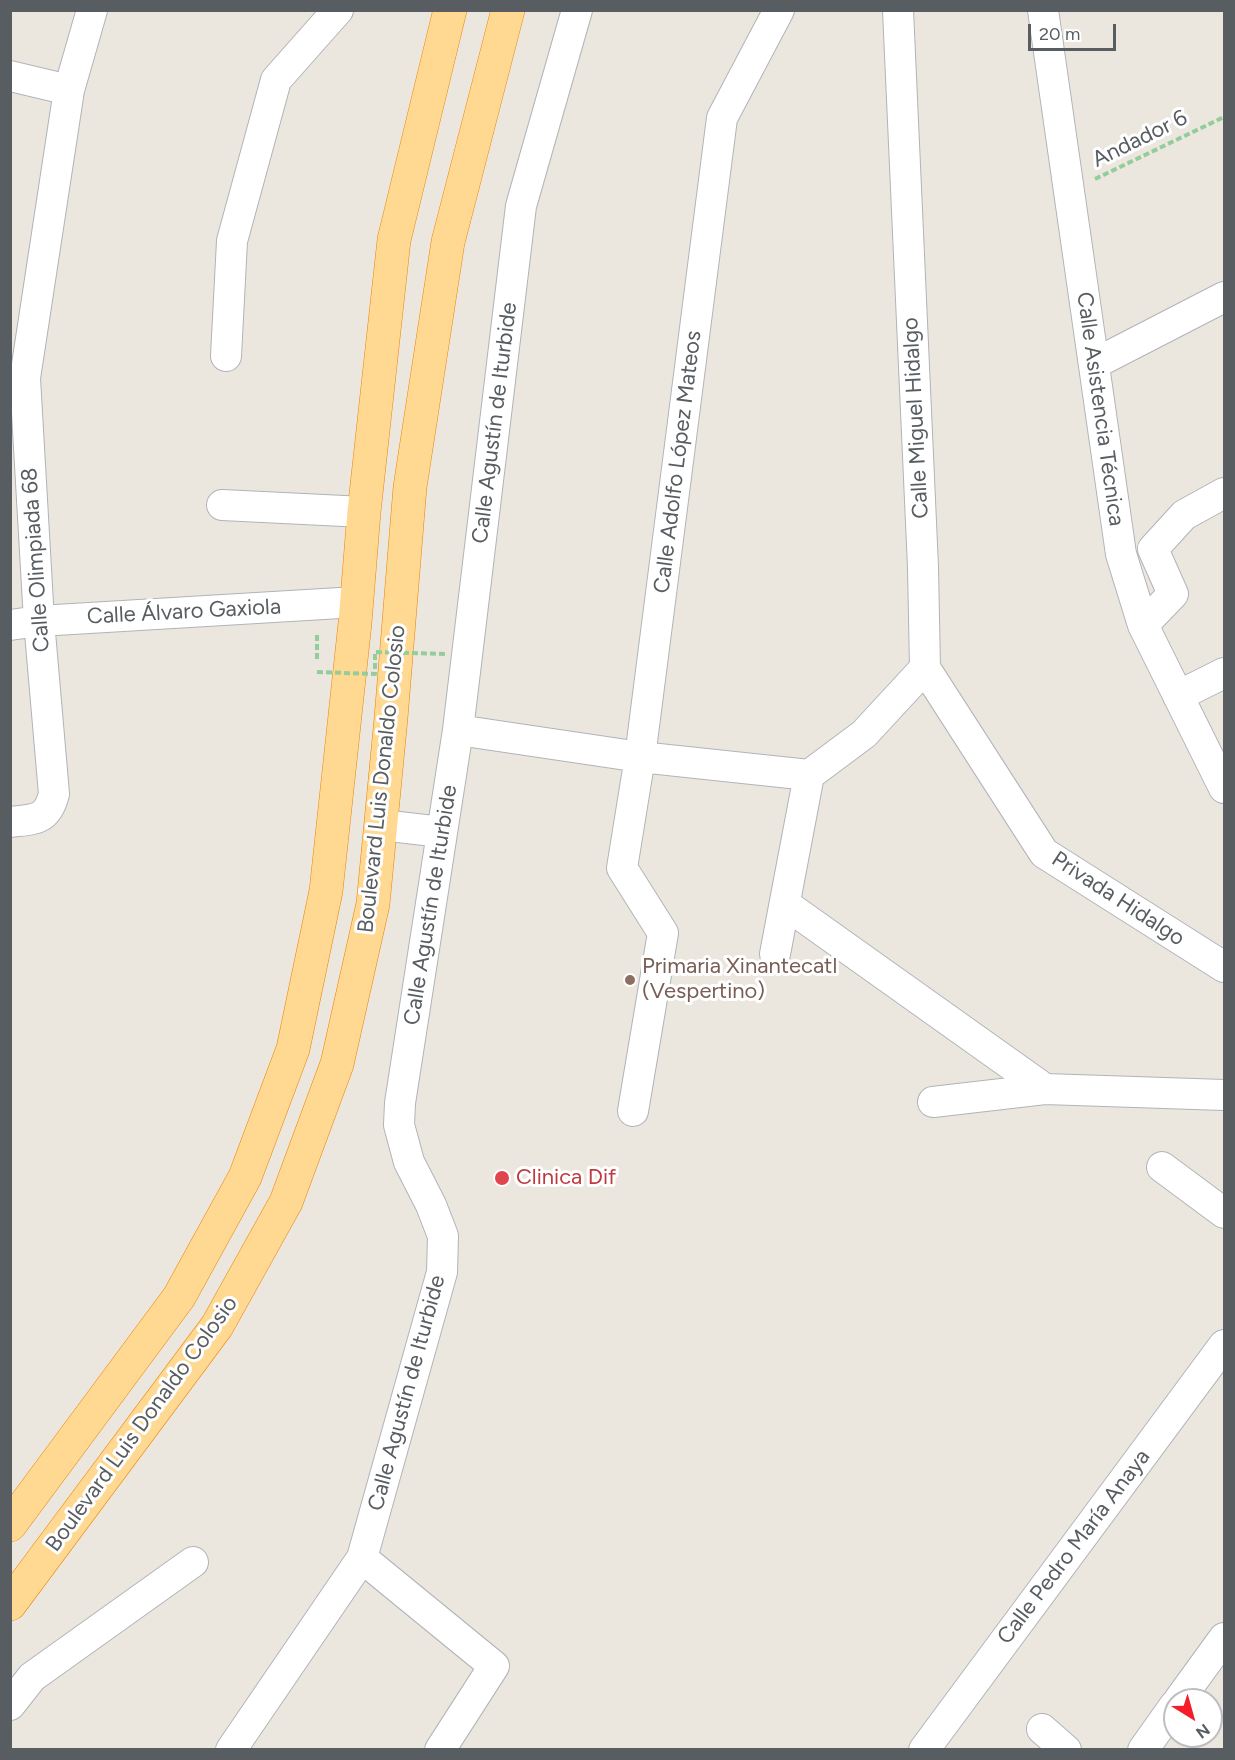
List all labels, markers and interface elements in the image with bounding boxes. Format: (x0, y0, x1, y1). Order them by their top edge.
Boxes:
scale bar (1031, 12, 1120, 50)
text: 20 m (1039, 23, 1080, 45)
street label: Andador 6 (1088, 105, 1192, 173)
street label: Calle Asistencia Técnica (1070, 290, 1130, 528)
street label: Calle Agustín de Iturbide (467, 301, 523, 545)
street label: Calle Miguel Hidalgo (898, 317, 934, 519)
street label: Calle Adolfo López Mateos (649, 329, 707, 595)
street label: Calle Olimpiada 68 (16, 467, 56, 653)
street label: Calle Álvaro Gaxiola (86, 594, 282, 630)
street label: Boulevard Luis Donaldo Colosio (353, 624, 411, 934)
street label: Calle Agustín de Iturbide (399, 783, 463, 1027)
street label: Privada Hidalgo (1046, 846, 1190, 952)
place label: Primaria Xinantecatl (Vespertino) (642, 954, 837, 1005)
marker: Primaria Xinantecatl (Vespertino) (623, 973, 637, 987)
place label: Clinica Dif (516, 1165, 616, 1191)
marker: Clinica Dif (493, 1169, 511, 1187)
street label: Calle Agustín de Iturbide (363, 1272, 451, 1514)
street label: Boulevard Luis Donaldo Colosio (40, 1291, 244, 1557)
street label: Calle Pedro María Anaya (992, 1444, 1156, 1650)
north arrow (1163, 1688, 1223, 1748)
text: N (1192, 1720, 1214, 1742)

